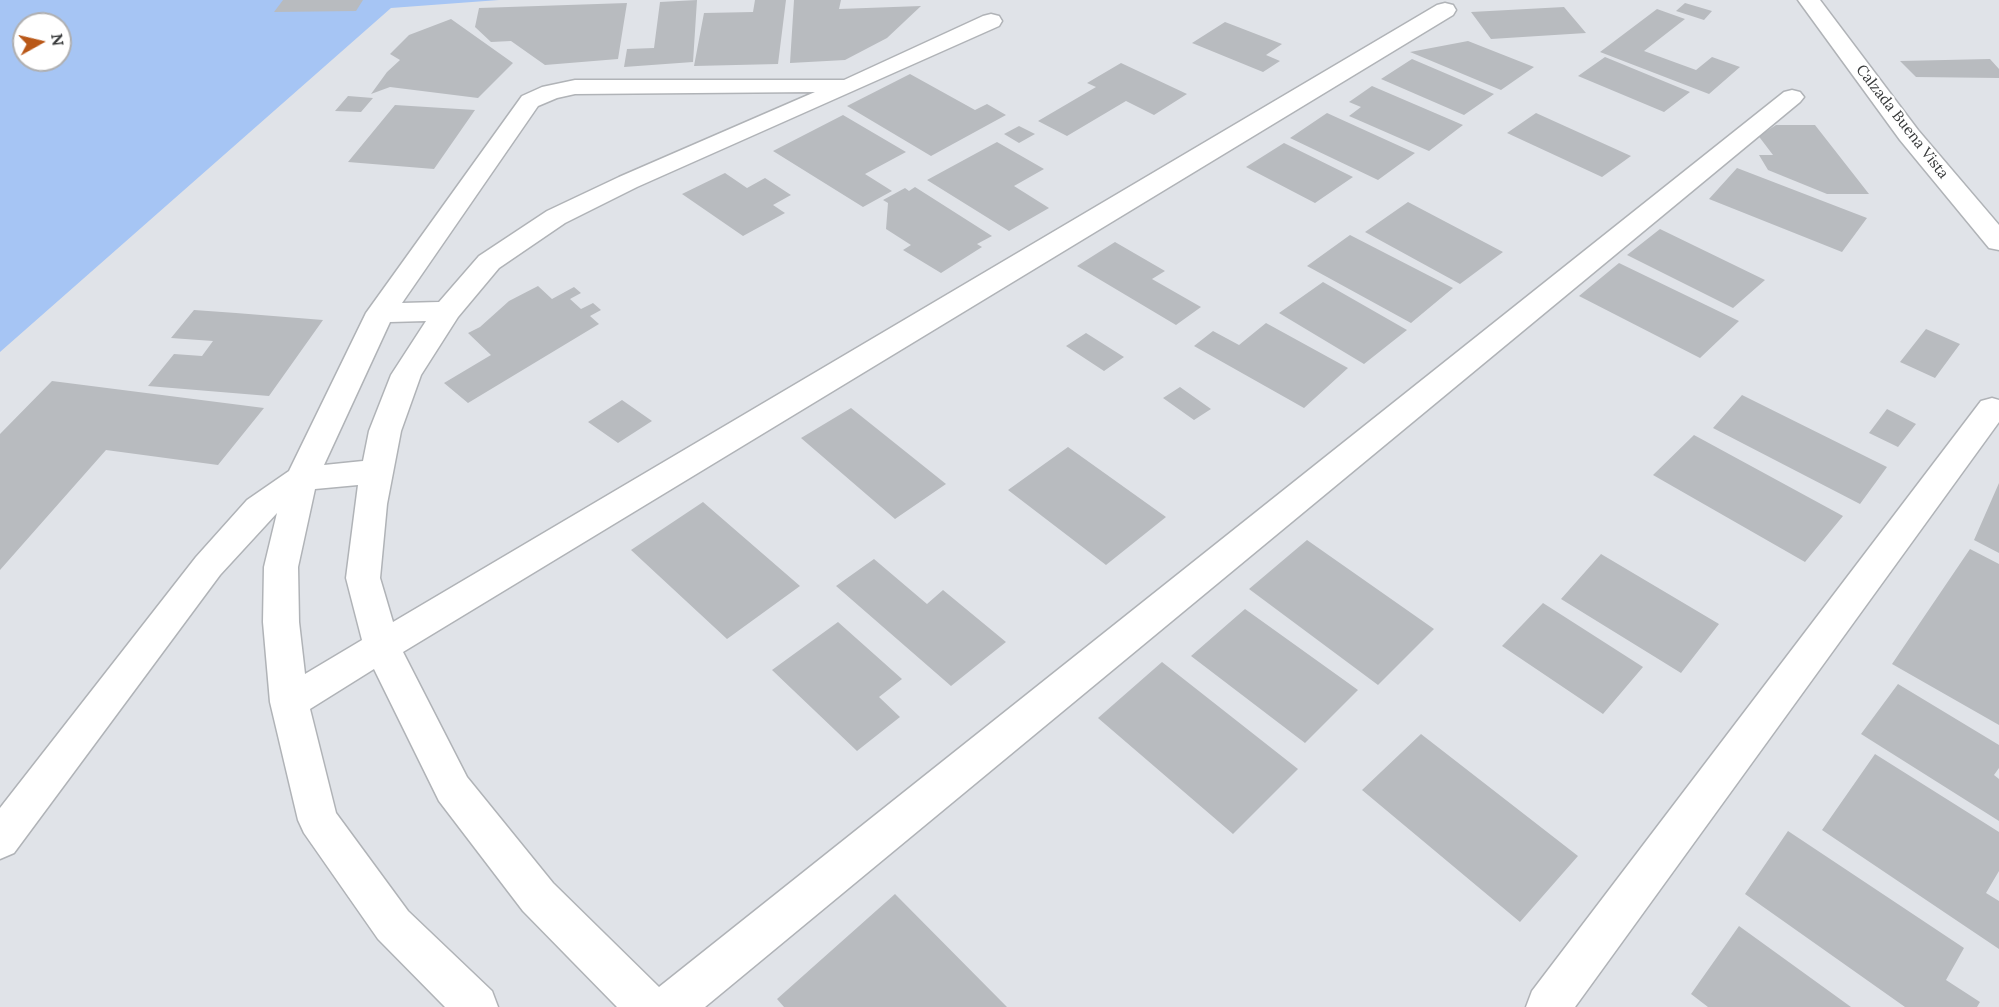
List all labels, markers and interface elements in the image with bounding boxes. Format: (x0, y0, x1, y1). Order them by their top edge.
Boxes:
north arrow (12, 12, 72, 72)
text: N (47, 32, 69, 47)
street label: Calzada Buena Vista (1852, 61, 1952, 183)

